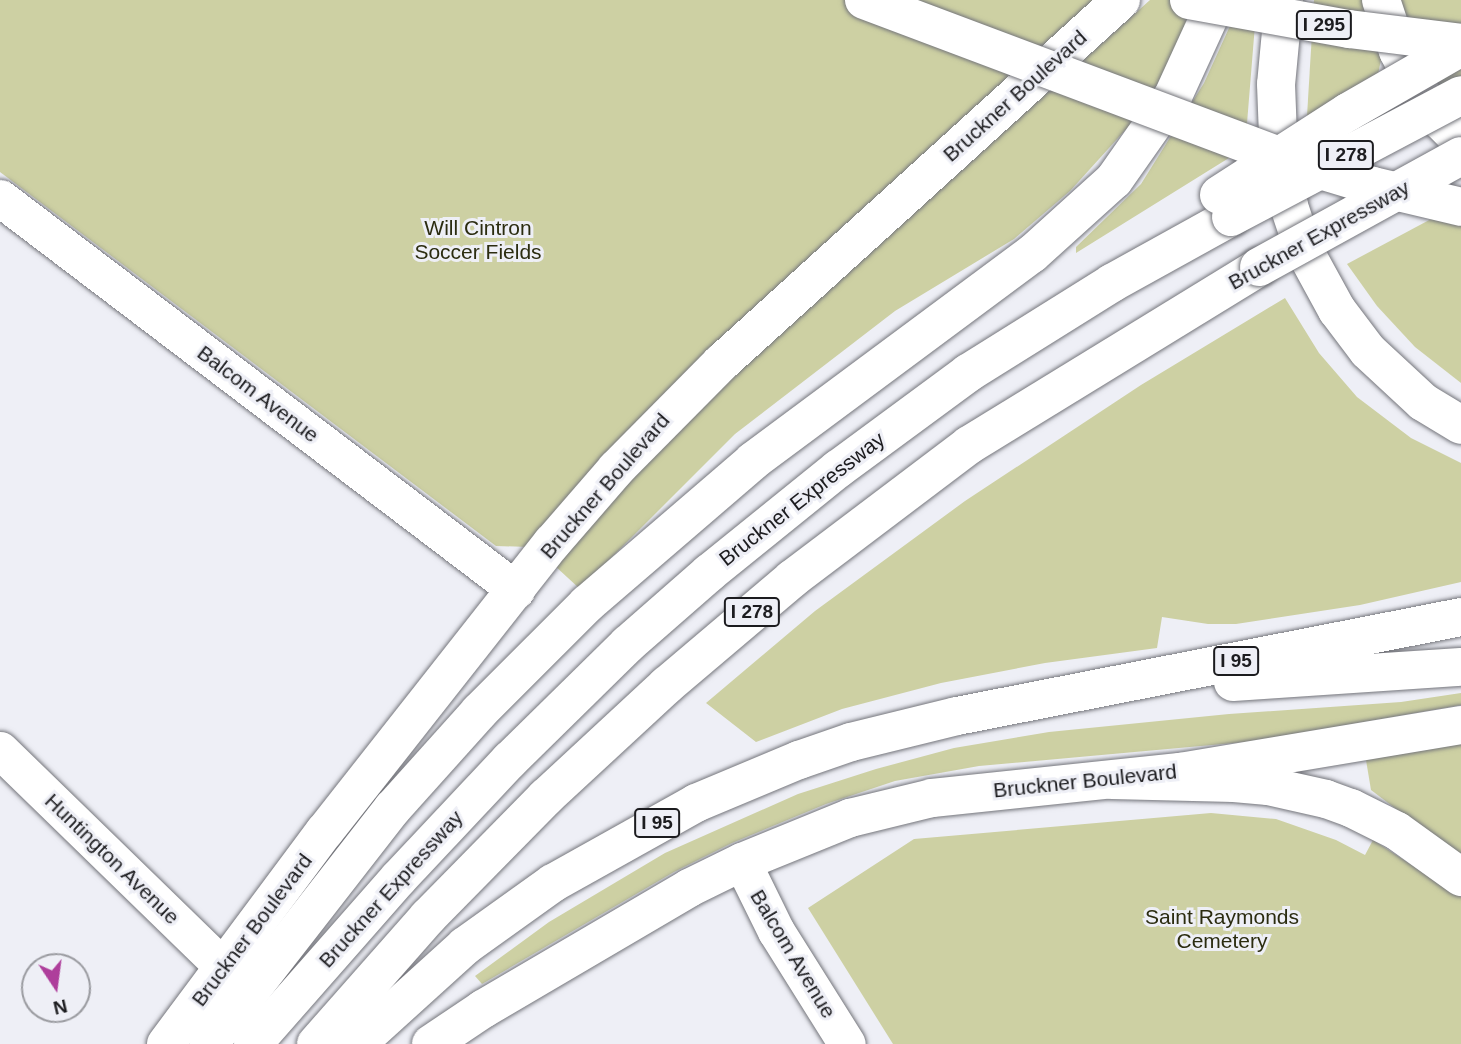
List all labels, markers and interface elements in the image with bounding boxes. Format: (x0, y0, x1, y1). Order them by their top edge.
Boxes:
road number: I 295 (1294, 10, 1354, 41)
street label: Bruckner Boulevard (938, 25, 1092, 167)
road number: I 278 (1316, 140, 1376, 170)
street label: Bruckner Expressway (1224, 175, 1414, 295)
park label: Will Cintron Soccer Fields (414, 215, 542, 265)
street label: Balcom Avenue (192, 340, 324, 448)
street label: Bruckner Boulevard (535, 408, 675, 564)
street label: Bruckner Expressway (714, 427, 890, 571)
road number: I 278 (722, 596, 782, 628)
road number: I 95 (1212, 646, 1260, 676)
street label: Bruckner Boulevard (992, 759, 1178, 803)
street label: Huntington Avenue (39, 788, 185, 930)
street label: Bruckner Expressway (314, 805, 468, 973)
road number: I 95 (632, 808, 682, 838)
street label: Bruckner Boulevard (186, 849, 318, 1011)
street label: Balcom Avenue (744, 885, 842, 1023)
park label: Saint Raymonds Cemetery (1145, 904, 1299, 954)
north arrow (21, 953, 91, 1023)
text: N (51, 995, 69, 1019)

